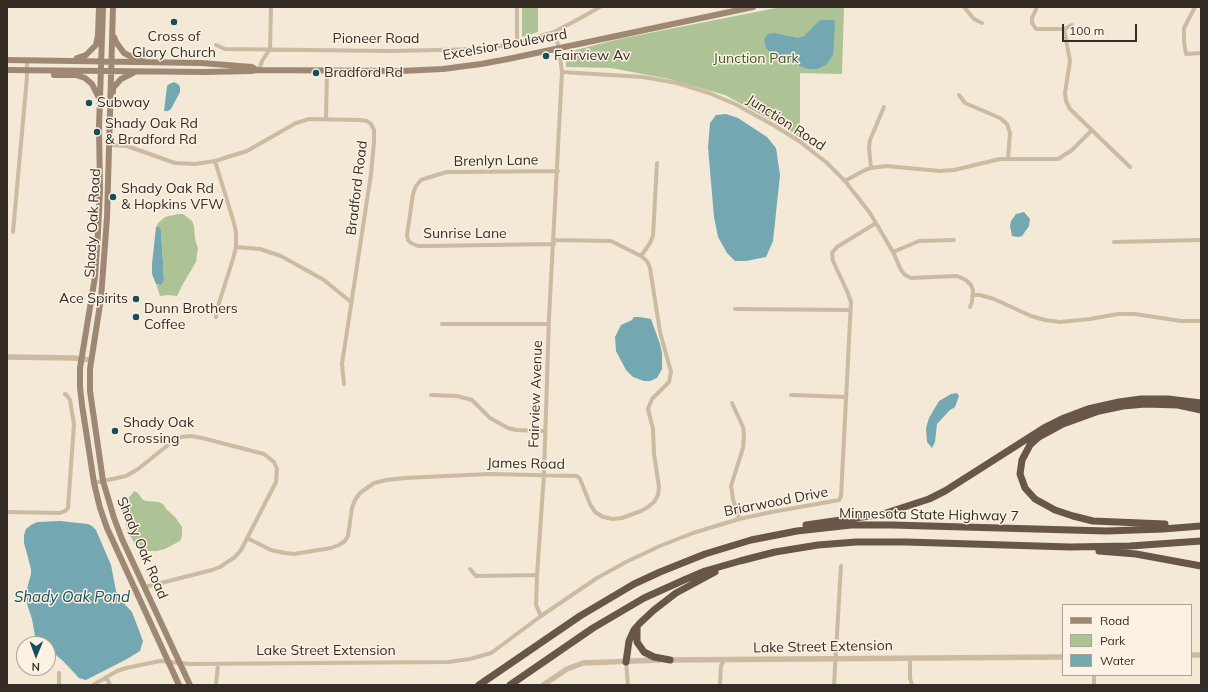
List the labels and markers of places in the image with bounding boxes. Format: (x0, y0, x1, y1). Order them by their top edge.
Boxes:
marker: Cross of Glory Church (169, 17, 179, 27)
place label: Cross of Glory Church (132, 29, 216, 62)
place label: Fairview Av (554, 48, 630, 64)
marker: Fairview Av (541, 51, 551, 61)
place label: Bradford Rd (324, 65, 403, 81)
marker: Bradford Rd (311, 68, 321, 78)
place label: Subway (97, 95, 150, 111)
marker: Subway (84, 98, 94, 108)
place label: Shady Oak Rd & Bradford Rd (105, 116, 198, 148)
marker: Shady Oak Rd & Bradford Rd (92, 127, 102, 137)
place label: Shady Oak Rd & Hopkins VFW (121, 181, 224, 214)
marker: Shady Oak Rd & Hopkins VFW (108, 192, 118, 202)
place label: Ace Spirits (59, 291, 128, 307)
marker: Ace Spirits (131, 294, 141, 304)
place label: Dunn Brothers Coffee (144, 301, 238, 334)
marker: Dunn Brothers Coffee (131, 312, 141, 322)
place label: Shady Oak Crossing (123, 415, 194, 448)
marker: Shady Oak Crossing (110, 426, 120, 436)

